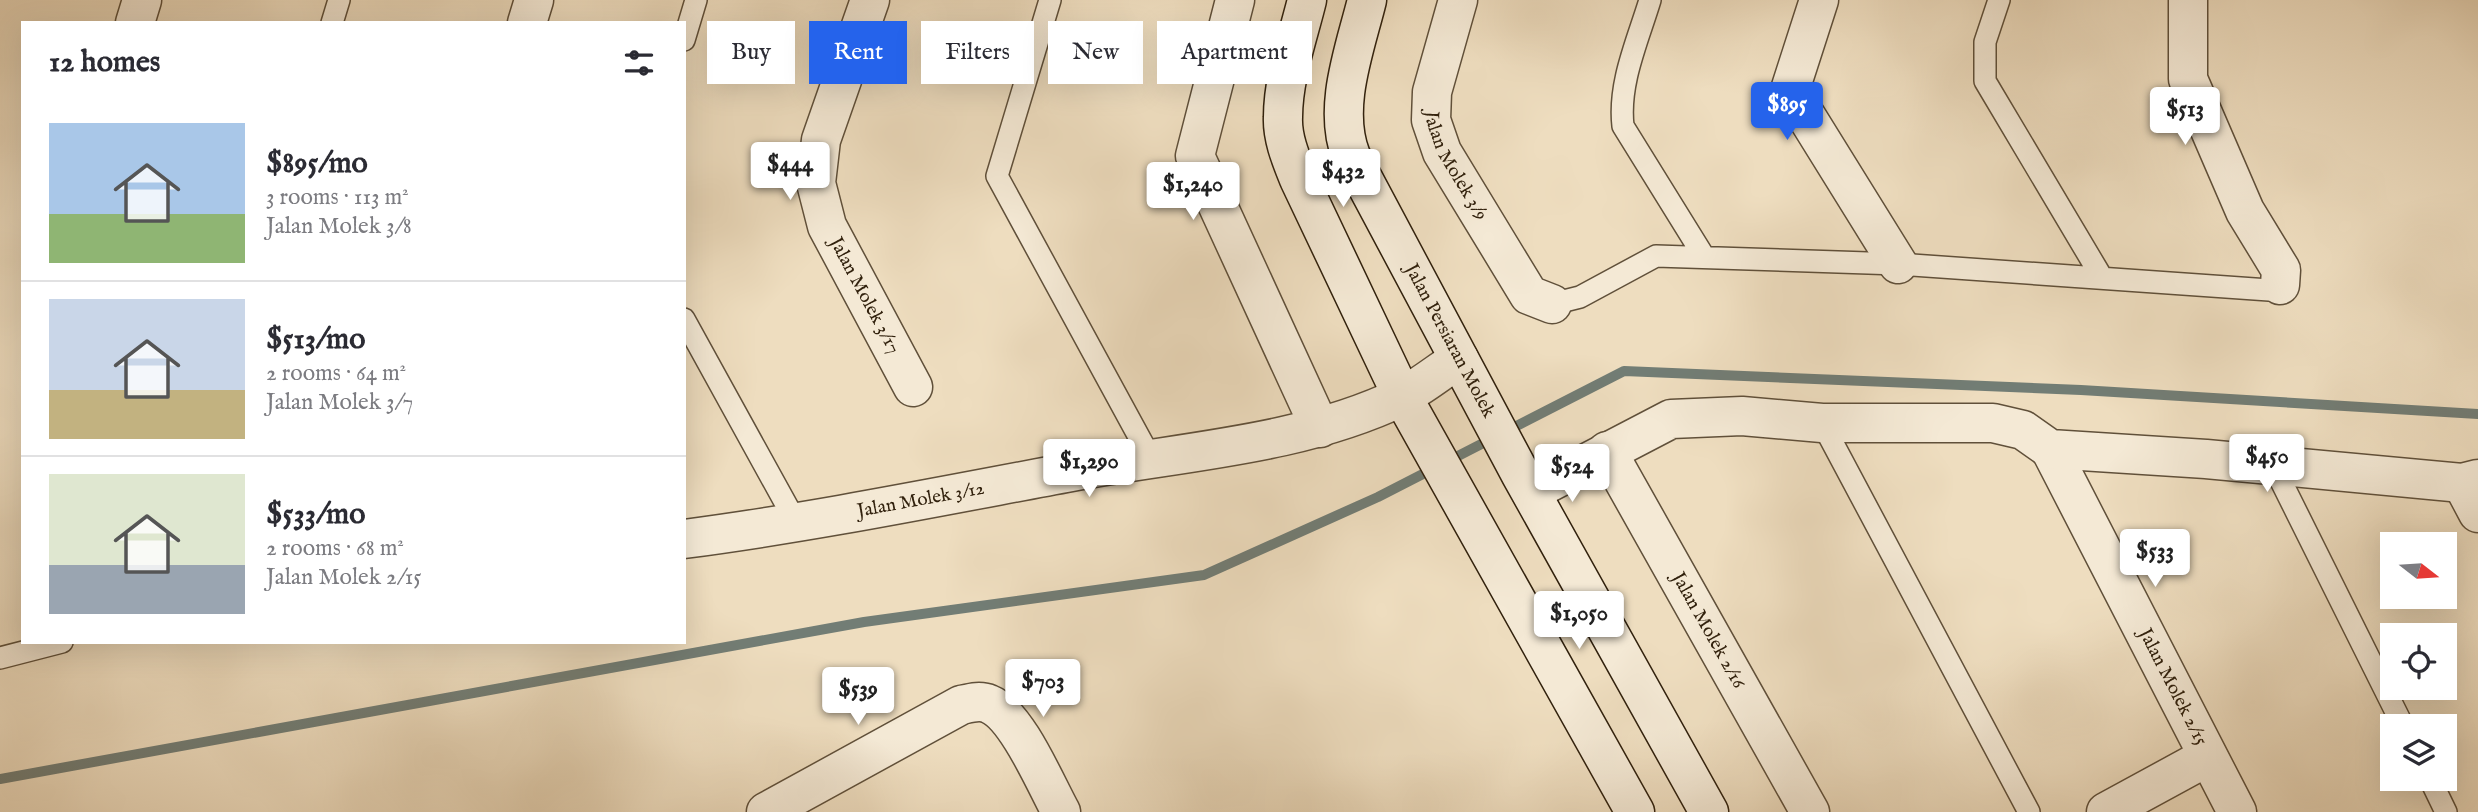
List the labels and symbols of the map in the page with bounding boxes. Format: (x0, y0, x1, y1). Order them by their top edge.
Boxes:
pin: $895 (1746, 82, 1828, 142)
pin: $513 (2144, 88, 2226, 147)
street label: Jalan Molek 3/9 (1419, 108, 1493, 225)
pin: $444 (749, 142, 831, 202)
pin: $432 (1302, 150, 1384, 209)
pin: $1,240 (1136, 162, 1250, 222)
street label: Jalan Molek 3/17 (822, 231, 905, 358)
street label: Jalan Persiaran Molek (1398, 258, 1501, 423)
pin: $450 (2226, 434, 2308, 494)
pin: $1,290 (1032, 440, 1146, 499)
pin: $524 (1531, 444, 1613, 504)
street label: Jalan Molek 3/12 (853, 477, 986, 524)
pin: $533 (2114, 530, 2196, 589)
north arrow (2380, 532, 2457, 609)
street label: Jalan Molek 2/16 (1665, 566, 1751, 694)
pin: $1,050 (1522, 592, 1636, 651)
street label: Jalan Molek 2/15 (2132, 623, 2213, 750)
pin: $703 (1002, 660, 1084, 719)
pin: $539 (817, 668, 899, 727)

